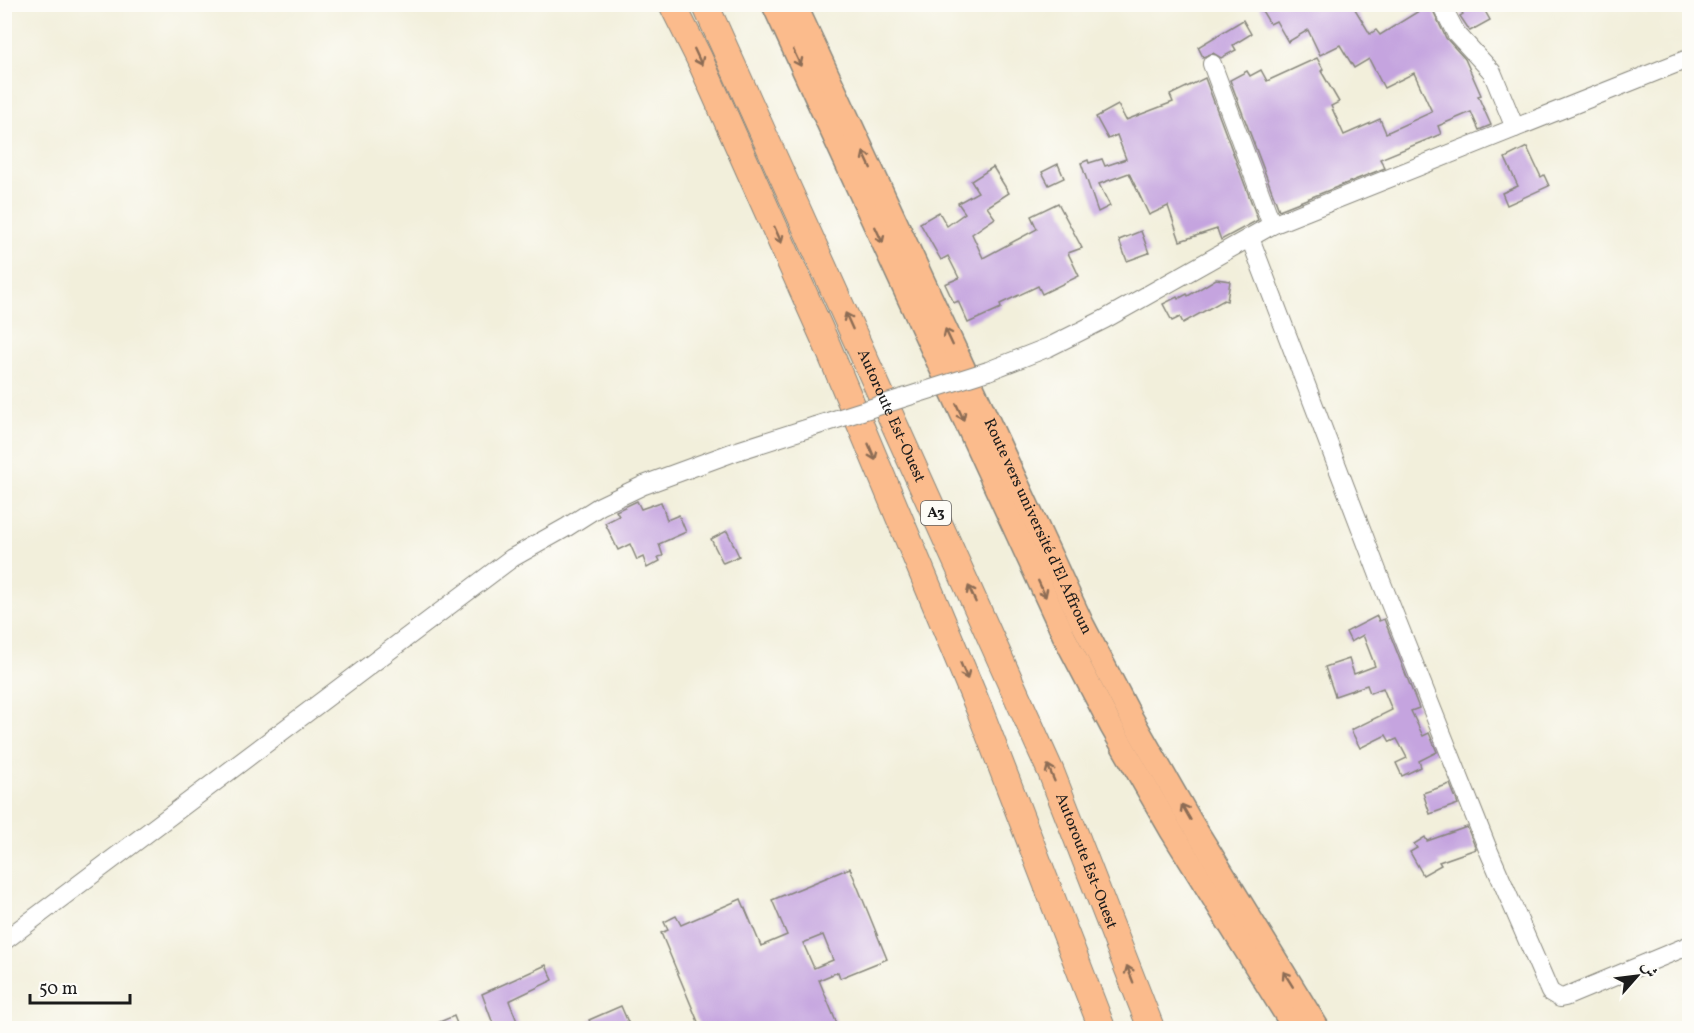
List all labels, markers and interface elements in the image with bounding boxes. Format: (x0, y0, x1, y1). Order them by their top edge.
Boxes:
one-way arrow (693, 48, 705, 66)
one-way arrow (792, 48, 804, 66)
one-way arrow (861, 152, 873, 170)
one-way arrow (773, 225, 784, 243)
one-way arrow (874, 225, 885, 243)
one-way arrow (843, 312, 854, 330)
one-way arrow (943, 329, 955, 347)
street label: Autoroute Est-Ouest (851, 346, 930, 487)
one-way arrow (955, 402, 967, 420)
street label: Route vers université d'El Affroun (978, 415, 1097, 638)
one-way arrow (867, 443, 878, 461)
road number: A3 (921, 501, 951, 525)
one-way arrow (1037, 579, 1049, 597)
one-way arrow (966, 586, 977, 604)
one-way arrow (959, 661, 970, 680)
one-way arrow (1045, 764, 1057, 782)
street label: Autoroute Est-Ouest (1049, 790, 1122, 933)
one-way arrow (1180, 804, 1192, 821)
north arrow (1607, 946, 1667, 1006)
text: ش (1635, 958, 1662, 982)
one-way arrow (1123, 965, 1134, 984)
scale bar (30, 967, 130, 1005)
one-way arrow (1281, 971, 1293, 988)
text: 50 m (39, 977, 78, 1002)

